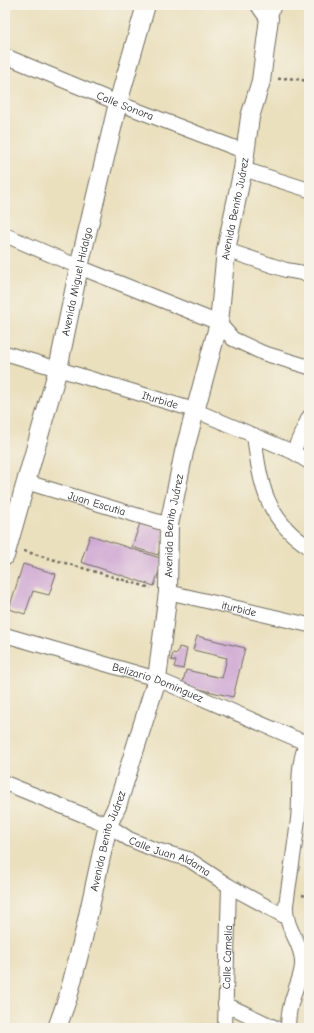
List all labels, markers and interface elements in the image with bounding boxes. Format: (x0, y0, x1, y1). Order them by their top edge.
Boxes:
street label: Calle Sonora (95, 88, 156, 123)
street label: Avenida Benito Juárez (219, 157, 251, 261)
street label: Avenida Miguel Hidalgo (59, 225, 95, 337)
street label: Iturbide (140, 388, 180, 412)
street label: Avenida Benito Juárez (162, 473, 186, 578)
street label: Juan Escutia (66, 489, 127, 518)
street label: iturbide (220, 598, 258, 619)
street label: Belizario Dominguez (111, 660, 206, 705)
street label: Avenida Benito Juárez (87, 789, 128, 892)
street label: Calle Juan Aldama (127, 833, 213, 879)
street label: Calle Camelia (220, 925, 234, 989)

